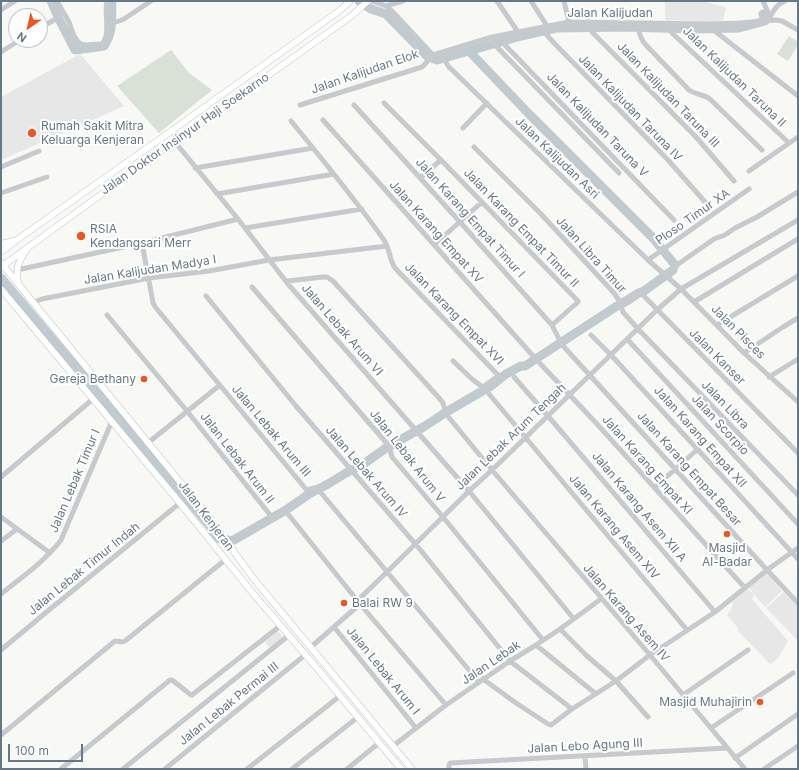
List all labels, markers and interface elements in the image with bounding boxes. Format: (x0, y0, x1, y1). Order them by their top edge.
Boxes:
street label: Jalan Kalijudan (567, 6, 653, 20)
north arrow (8, 8, 48, 48)
street label: Jalan Kalijudan Taruna II (679, 24, 789, 130)
text: N (14, 29, 29, 45)
street label: Jalan Kalijudan Taruna III (614, 39, 722, 151)
street label: Jalan Kalijudan Elok (309, 47, 421, 97)
street label: Jalan Kalijudan Taruna IV (575, 52, 685, 164)
street label: Jalan Doktor Insinyur Haji Soekarno (98, 70, 272, 198)
street label: Jalan Kalijudan Taruna V (543, 70, 651, 180)
street label: Jalan Kalijudan Asri (512, 114, 602, 202)
place label: Rumah Sakit Mitra Keluarga Kenjeran (41, 119, 144, 147)
marker: Rumah Sakit Mitra Keluarga Kenjeran (26, 127, 38, 139)
street label: Jalan Karang Empat Timur I (412, 155, 528, 281)
street label: Jalan Karang Empat Timur II (460, 166, 582, 290)
street label: Jalan Karang Empat XV (386, 178, 486, 286)
street label: Ploso Timur XA (653, 186, 733, 248)
street label: Jalan Libra Timur (553, 214, 629, 296)
place label: RSIA Kendangsari Merr (90, 222, 191, 250)
marker: RSIA Kendangsari Merr (75, 230, 87, 242)
street label: Jalan Kalijudan Madya I (83, 252, 217, 288)
street label: Jalan Karang Empat XVI (401, 260, 507, 368)
street label: Jalan Lebak Arum VI (298, 281, 386, 379)
street label: Jalan Pisces (708, 302, 768, 362)
street label: Jalan Kanser (686, 326, 748, 388)
place label: Gereja Bethany (49, 372, 136, 386)
marker: Gereja Bethany (139, 374, 149, 384)
street label: Jalan Libra (698, 378, 752, 432)
street label: Jalan Lebak Arum Tengah (453, 381, 569, 493)
street label: Jalan Lebak Arum III (228, 382, 314, 480)
street label: Jalan Karang Empat XII (651, 383, 749, 491)
street label: Jalan Scorpio (688, 392, 752, 458)
street label: Jalan Lebak Arum V (366, 407, 448, 505)
street label: Jalan Lebak Arum II (197, 409, 277, 507)
street label: Jalan Karang Empat Besar (634, 409, 744, 529)
street label: Jalan Karang Empat XI (599, 413, 695, 517)
street label: Jalan Lebak Arum IV (322, 423, 410, 521)
street label: Jalan Lebak Timur I (47, 427, 103, 535)
street label: Jalan Karang Asem XII A (589, 449, 689, 565)
street label: Jalan Karang Asem XIV (566, 472, 662, 582)
street label: Jalan Kenjeran (175, 478, 237, 554)
street label: Jalan Lebak Timur Indah (25, 520, 143, 618)
marker: Masjid Al-Badar (722, 529, 732, 539)
place label: Masjid Al-Badar (702, 541, 752, 569)
street label: Jalan Karang Asem IV (580, 561, 672, 665)
place label: Balai RW 9 (352, 596, 413, 610)
marker: Balai RW 9 (339, 598, 349, 608)
street label: Jalan Lebak Arum I (343, 624, 423, 718)
street label: Jalan Lebak (459, 638, 523, 688)
street label: Jalan Lebak Permai III (176, 659, 282, 749)
place label: Masjid Muhajirin (659, 695, 752, 709)
marker: Masjid Muhajirin (755, 697, 765, 707)
scale bar (10, 736, 85, 762)
street label: Jalan Lebo Agung III (527, 736, 643, 756)
text: 100 m (15, 743, 49, 758)

